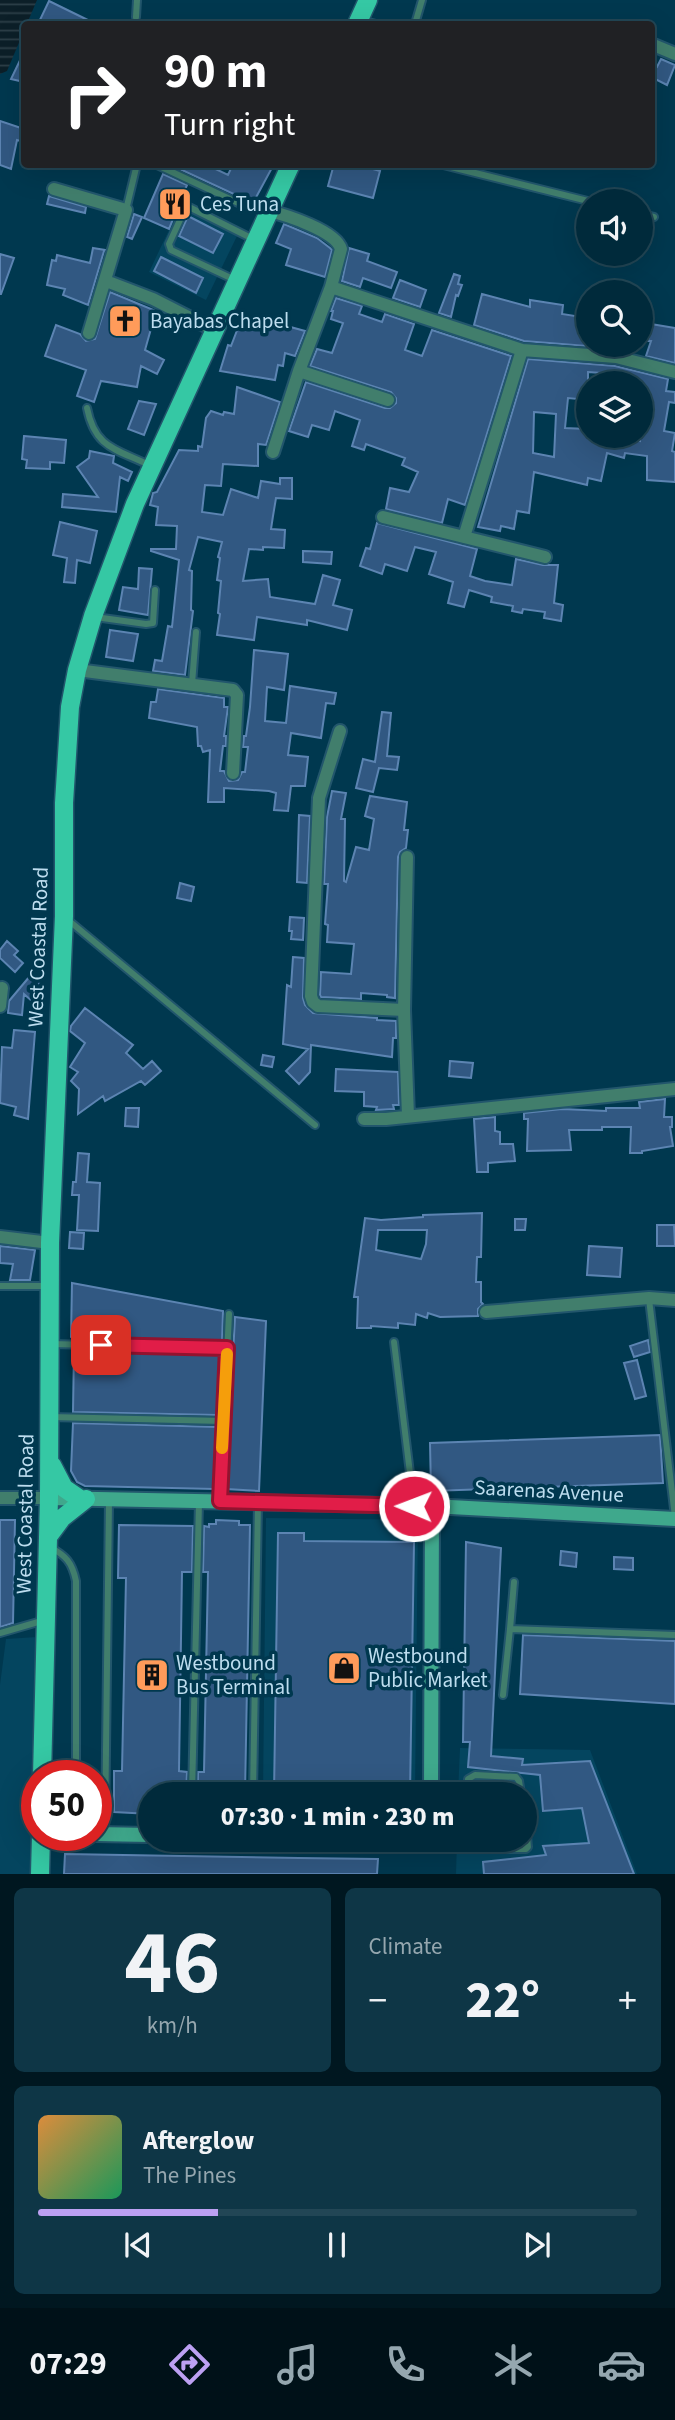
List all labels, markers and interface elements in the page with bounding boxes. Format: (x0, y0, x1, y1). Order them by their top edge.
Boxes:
text: 90 m (164, 37, 268, 107)
icon: right (49, 49, 140, 140)
text: Turn right (164, 102, 295, 148)
restaurant icon: Ces Tuna (156, 185, 194, 223)
place label: Ces Tuna (200, 189, 279, 219)
map controls (576, 189, 653, 448)
button: sound (576, 189, 653, 266)
button: search (576, 280, 653, 357)
church icon: Bayabas Chapel (106, 302, 144, 340)
place label: Bayabas Chapel (150, 306, 289, 336)
button: layers (576, 371, 653, 448)
street label: West Coastal Road (20, 866, 56, 1028)
pin (71, 1315, 131, 1375)
icon: arrive (82, 1326, 120, 1364)
street label: West Coastal Road (9, 1433, 41, 1595)
position arrow (377, 1469, 451, 1543)
street label: Saarenas Avenue (473, 1472, 625, 1510)
place label: Westbound Public Market (368, 1641, 488, 1695)
place label: Westbound Bus Terminal (176, 1648, 290, 1702)
shop icon: Westbound Public Market (325, 1649, 363, 1687)
building icon: Westbound Bus Terminal (133, 1656, 171, 1694)
speed limit sign: 50 (21, 1760, 112, 1851)
text: 07:30 · 1 min · 230 m (221, 1798, 454, 1835)
text: 46 (124, 1899, 220, 2028)
text: Climate (369, 1930, 442, 1963)
text: 22° (465, 1964, 540, 2038)
text: − (369, 1974, 387, 2028)
text: + (618, 1974, 637, 2028)
text: km/h (147, 2009, 198, 2042)
text: Afterglow (143, 2122, 254, 2159)
text: The Pines (143, 2159, 236, 2192)
icon: previous (119, 2226, 157, 2264)
icon: pause (318, 2226, 356, 2264)
icon: next (518, 2226, 556, 2264)
icon: directions (165, 2340, 214, 2389)
icon: music (273, 2340, 322, 2389)
icon: phone (381, 2340, 430, 2389)
icon: climate (489, 2340, 538, 2389)
icon: car (597, 2340, 646, 2389)
text: 07:29 (29, 2341, 107, 2387)

